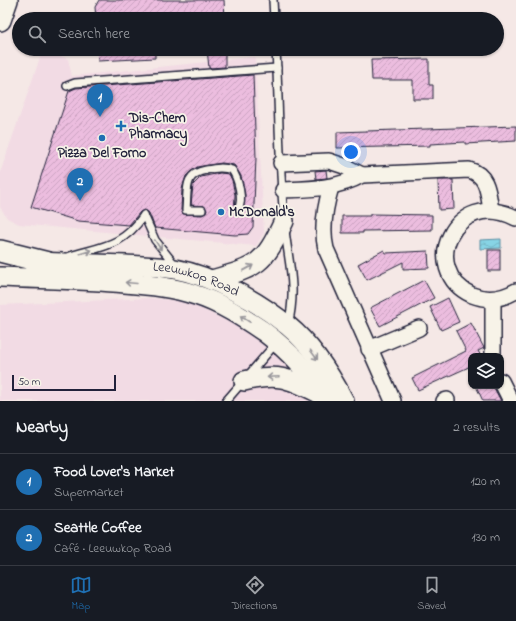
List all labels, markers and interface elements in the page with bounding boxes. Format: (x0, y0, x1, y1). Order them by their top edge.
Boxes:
search box (12, 12, 504, 56)
icon: search (26, 23, 48, 45)
text: Search here (58, 23, 130, 45)
pin: 1 (87, 84, 113, 117)
place label: Dis-Chem Pharmacy (128, 108, 187, 147)
marker: Dis-Chem Pharmacy (116, 121, 126, 131)
marker: Pizza Del Forno (97, 133, 107, 143)
your location (341, 142, 361, 162)
place label: Pizza Del Forno (58, 143, 146, 164)
pin: 2 (67, 168, 93, 201)
place label: McDonald's (229, 202, 295, 223)
marker: McDonald's (216, 207, 226, 217)
one-way arrow (155, 239, 163, 251)
one-way arrow (79, 248, 92, 255)
street label: Leeuwkop Road (152, 256, 243, 302)
one-way arrow (242, 263, 254, 271)
one-way arrow (125, 280, 138, 287)
one-way arrow (240, 315, 251, 323)
one-way arrow (310, 349, 318, 360)
map controls (468, 353, 504, 389)
button: layers (468, 353, 504, 389)
scale bar (12, 373, 116, 392)
one-way arrow (267, 373, 280, 380)
text: 50 m (18, 374, 40, 390)
text: Nearby (16, 415, 68, 440)
text: 2 results (453, 418, 500, 437)
text: Food Lover's Market (54, 461, 174, 483)
text: 1 (27, 472, 31, 491)
text: 120 m (470, 472, 500, 491)
text: Supermarket (54, 483, 124, 502)
text: Seattle Coffee (54, 517, 142, 539)
text: 2 (26, 528, 32, 547)
text: 130 m (472, 528, 500, 547)
text: Café · Leeuwkop Road (54, 539, 172, 558)
tab: Map (70, 574, 92, 614)
tab: Directions (232, 574, 277, 614)
tab: Saved (417, 574, 446, 614)

